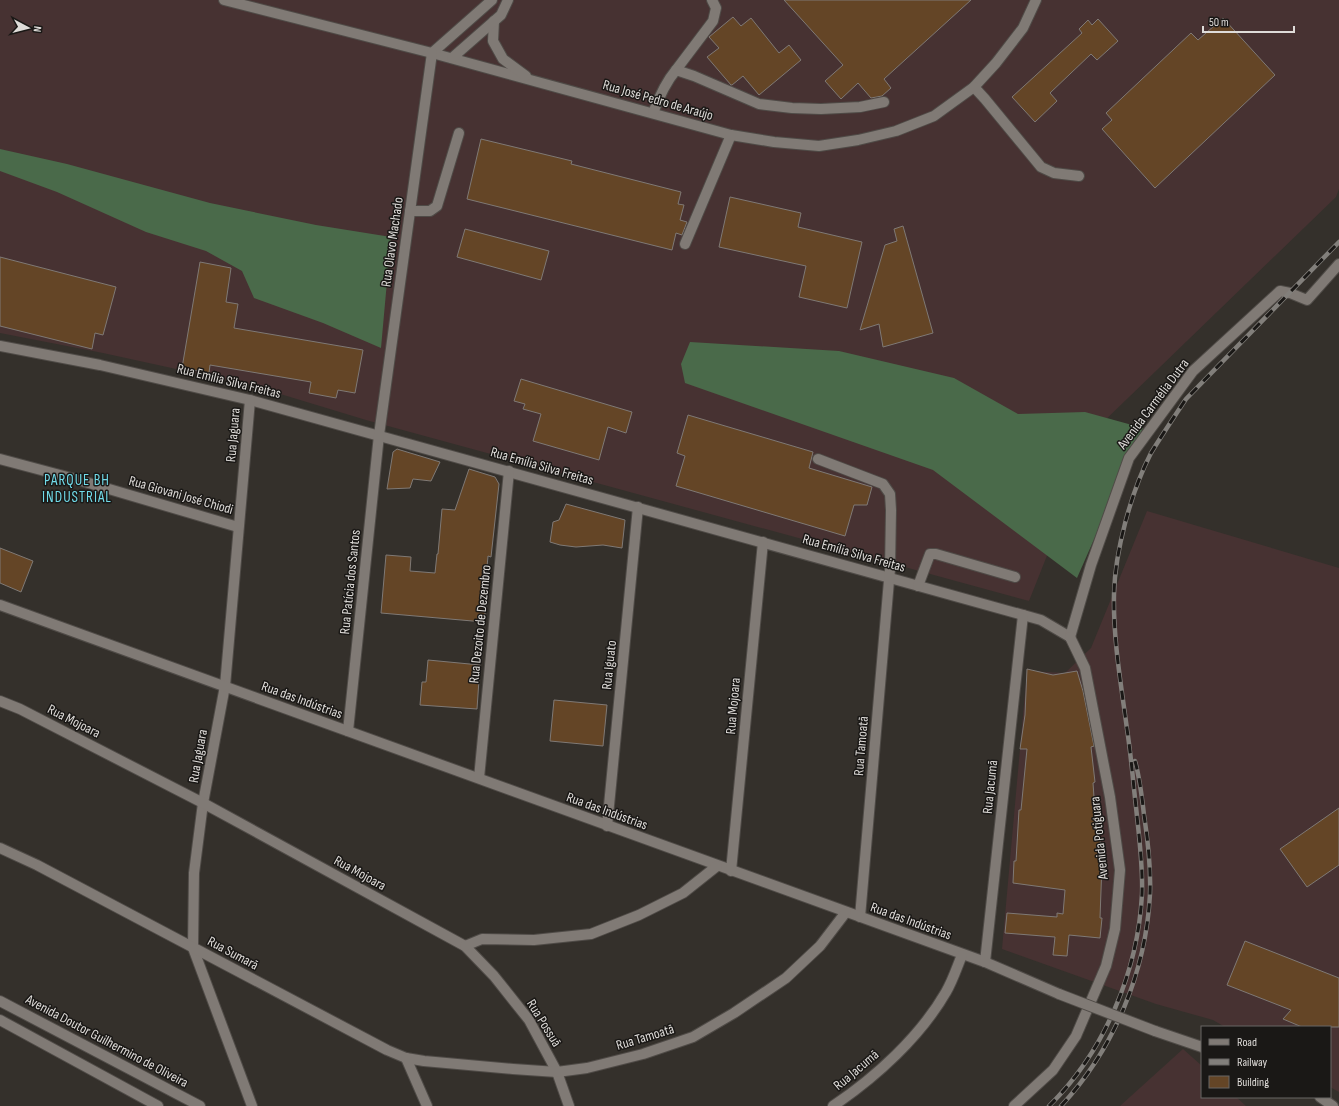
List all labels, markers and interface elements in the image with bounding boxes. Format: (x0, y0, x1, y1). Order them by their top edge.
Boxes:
north arrow (8, 8, 48, 48)
scale bar (1203, 8, 1294, 34)
text: 50 m (1209, 15, 1229, 30)
text: N (31, 25, 44, 33)
street label: Rua José Pedro de Araújo (601, 76, 715, 124)
street label: Rua Olavo Machado (377, 196, 407, 288)
street label: Avenida Carmélia Dutra (1113, 355, 1192, 453)
street label: Rua Emília Silva Freitas (175, 360, 283, 402)
street label: Rua Jaguara (222, 407, 244, 463)
street label: Rua Emília Silva Freitas (489, 443, 595, 489)
district label: PARQUE BH INDUSTRIAL (42, 471, 112, 507)
street label: Rua Giovani José Chiodi (127, 472, 235, 518)
street label: Rua Patícia dos Santos (336, 529, 364, 635)
street label: Rua Emília Silva Freitas (801, 530, 907, 576)
street label: Rua Dezoito de Dezembro (465, 564, 495, 684)
street label: Rua Iguato (598, 639, 620, 691)
street label: Rua das Indústrias (259, 677, 345, 723)
street label: Rua Mojoara (722, 677, 744, 735)
street label: Rua Mojoara (45, 700, 103, 742)
street label: Rua Tamoatã (850, 715, 872, 777)
street label: Rua Jaguara (185, 728, 211, 784)
street label: Rua Jacumã (979, 759, 1001, 815)
street label: Rua das Indústrias (564, 788, 650, 834)
street label: Avenida Potiguara (1086, 796, 1112, 881)
street label: Rua Mojoara (331, 852, 389, 894)
street label: Rua das Indústrias (868, 898, 954, 944)
street label: Rua Sumarã (205, 933, 261, 973)
street label: Avenida Doutor Guilhermino de Oliveira (22, 990, 191, 1091)
street label: Rua Possuã (523, 996, 565, 1050)
street label: Rua Tamoatã (614, 1020, 676, 1054)
legend (1201, 1026, 1331, 1098)
text: Road (1237, 1035, 1257, 1050)
street label: Rua Jacumã (830, 1046, 882, 1094)
text: Railway (1237, 1055, 1268, 1070)
text: Building (1237, 1075, 1269, 1090)

